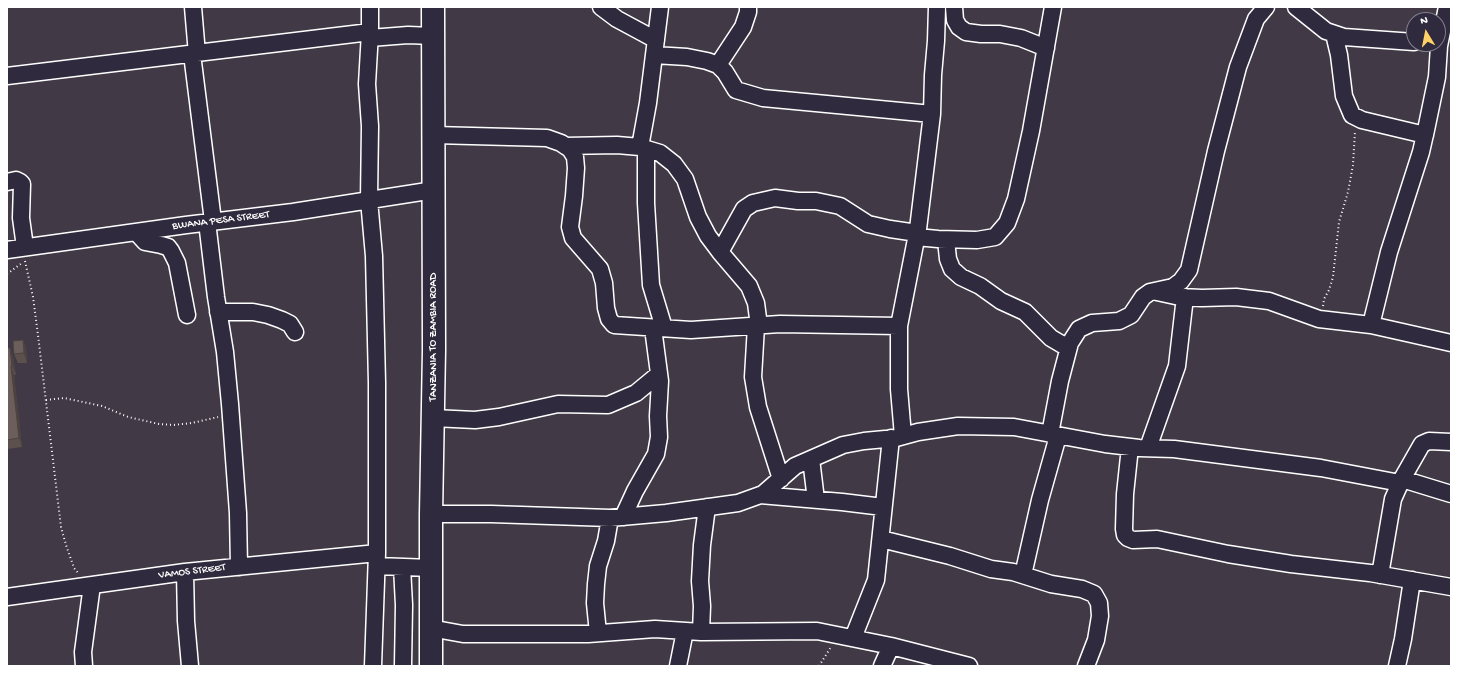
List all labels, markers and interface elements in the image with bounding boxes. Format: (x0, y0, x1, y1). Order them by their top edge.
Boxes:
north arrow (1406, 12, 1446, 52)
text: N (1420, 15, 1429, 28)
street label: BWANA PESA STREET (172, 208, 270, 234)
street label: TANZANIA TO ZAMBIA ROAD (427, 273, 441, 401)
street label: VAMOS STREET (158, 561, 226, 583)

